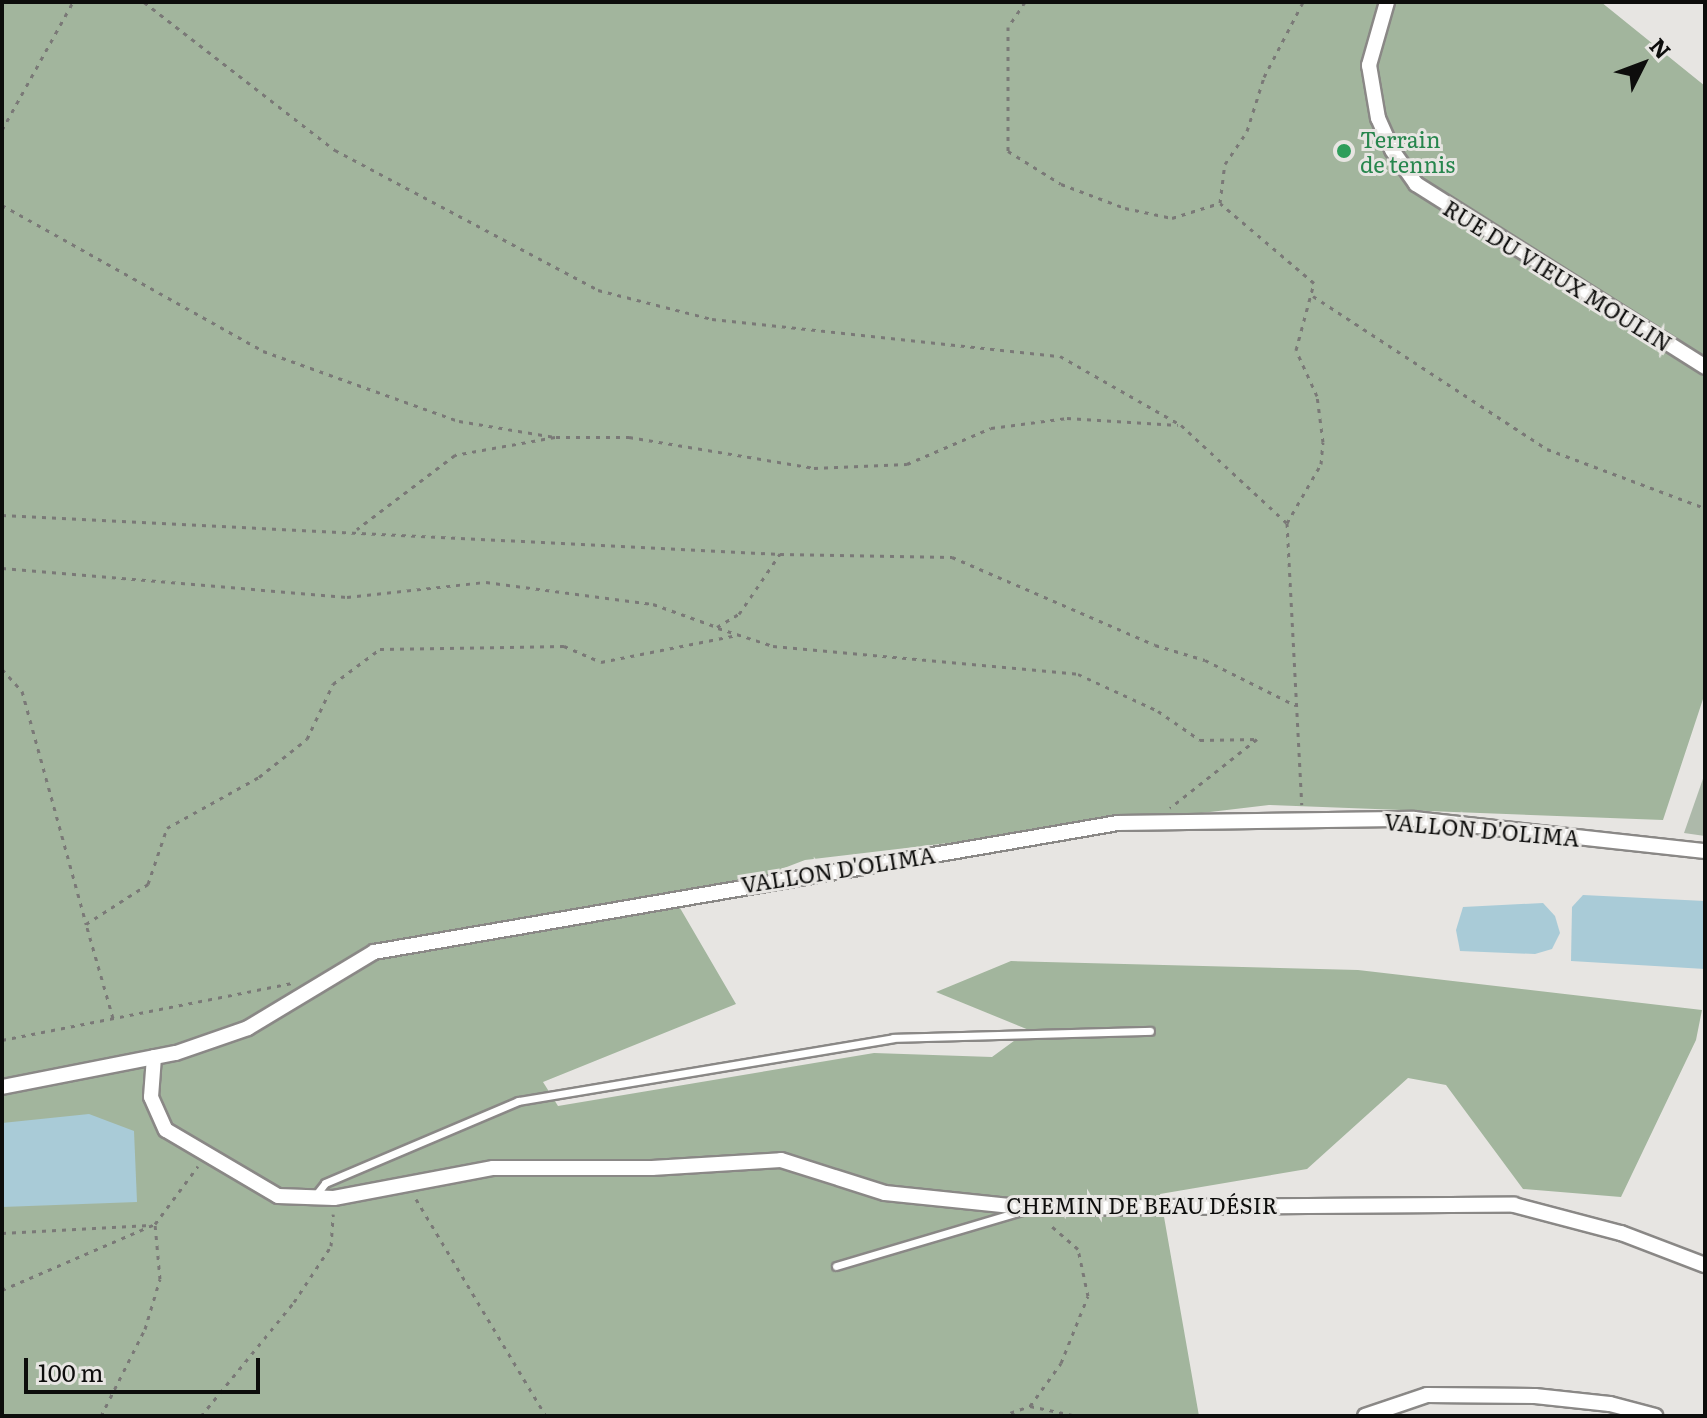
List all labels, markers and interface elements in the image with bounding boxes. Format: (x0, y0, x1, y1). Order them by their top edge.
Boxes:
north arrow (1603, 24, 1683, 104)
text: N (1643, 30, 1680, 66)
place label: Terrain de tennis (1360, 125, 1455, 176)
marker: Terrain de tennis (1335, 142, 1353, 160)
street label: RUE DU VIEUX MOULIN (1439, 194, 1677, 356)
street label: VALLON D'OLIMA (1383, 807, 1581, 851)
street label: VALLON D'OLIMA (739, 841, 937, 897)
street label: CHEMIN DE BEAU DÉSIR (1006, 1192, 1278, 1218)
scale bar (28, 1342, 264, 1392)
text: 100 m (38, 1354, 104, 1389)

